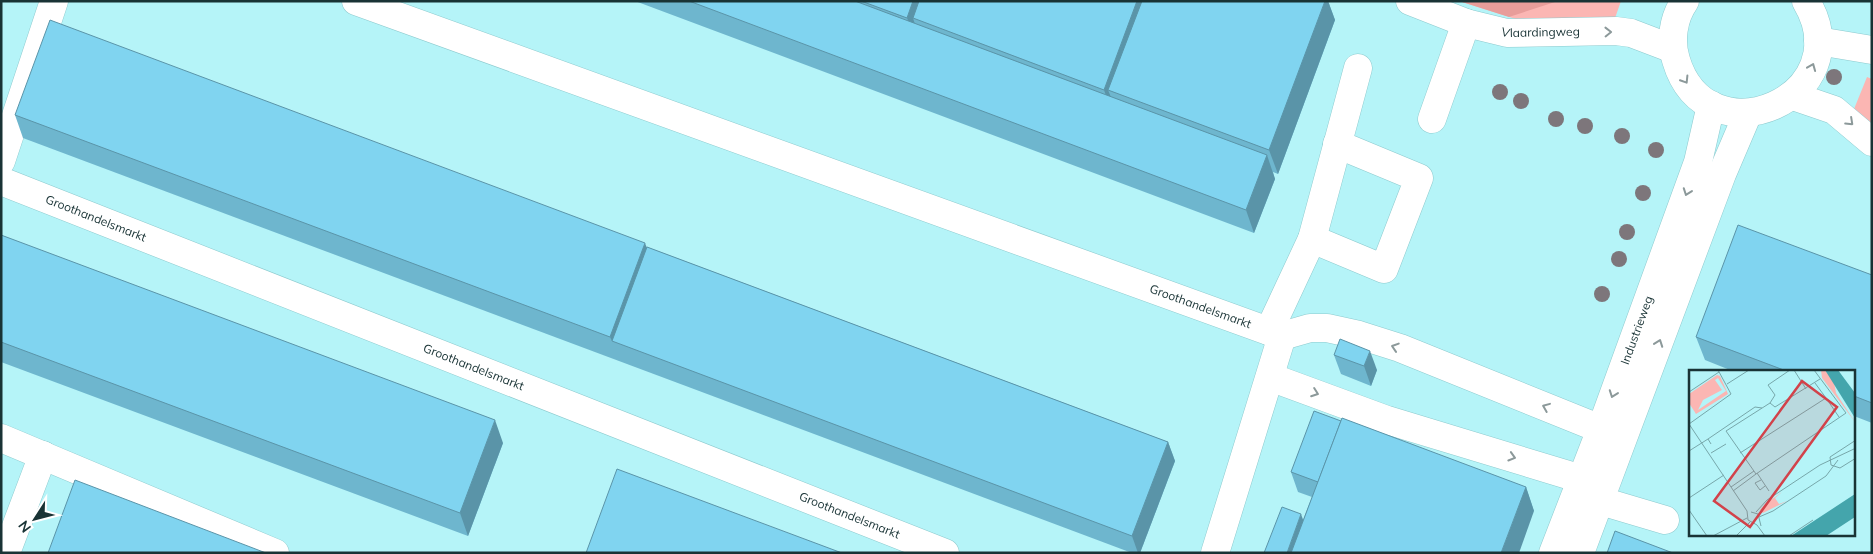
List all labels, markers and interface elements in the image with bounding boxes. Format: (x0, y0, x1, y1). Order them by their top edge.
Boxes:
street label: Vlaardingweg (1500, 24, 1580, 41)
one-way arrow (1605, 26, 1613, 37)
one-way arrow (1806, 64, 1816, 72)
one-way arrow (1679, 75, 1689, 84)
one-way arrow (1845, 116, 1854, 125)
one-way arrow (1683, 187, 1693, 196)
street label: Groothandelsmarkt (43, 191, 149, 245)
street label: Groothandelsmarkt (1148, 281, 1254, 331)
street label: Industrieweg (1617, 294, 1656, 367)
street label: Groothandelsmarkt (421, 340, 526, 393)
one-way arrow (1653, 340, 1663, 348)
one-way arrow (1392, 343, 1400, 353)
inset map (1689, 370, 1856, 536)
one-way arrow (1311, 387, 1319, 397)
one-way arrow (1609, 389, 1619, 398)
one-way arrow (1542, 403, 1551, 414)
one-way arrow (1508, 451, 1516, 461)
street label: Groothandelsmarkt (797, 488, 902, 542)
north arrow (10, 494, 60, 544)
text: N (14, 517, 35, 536)

